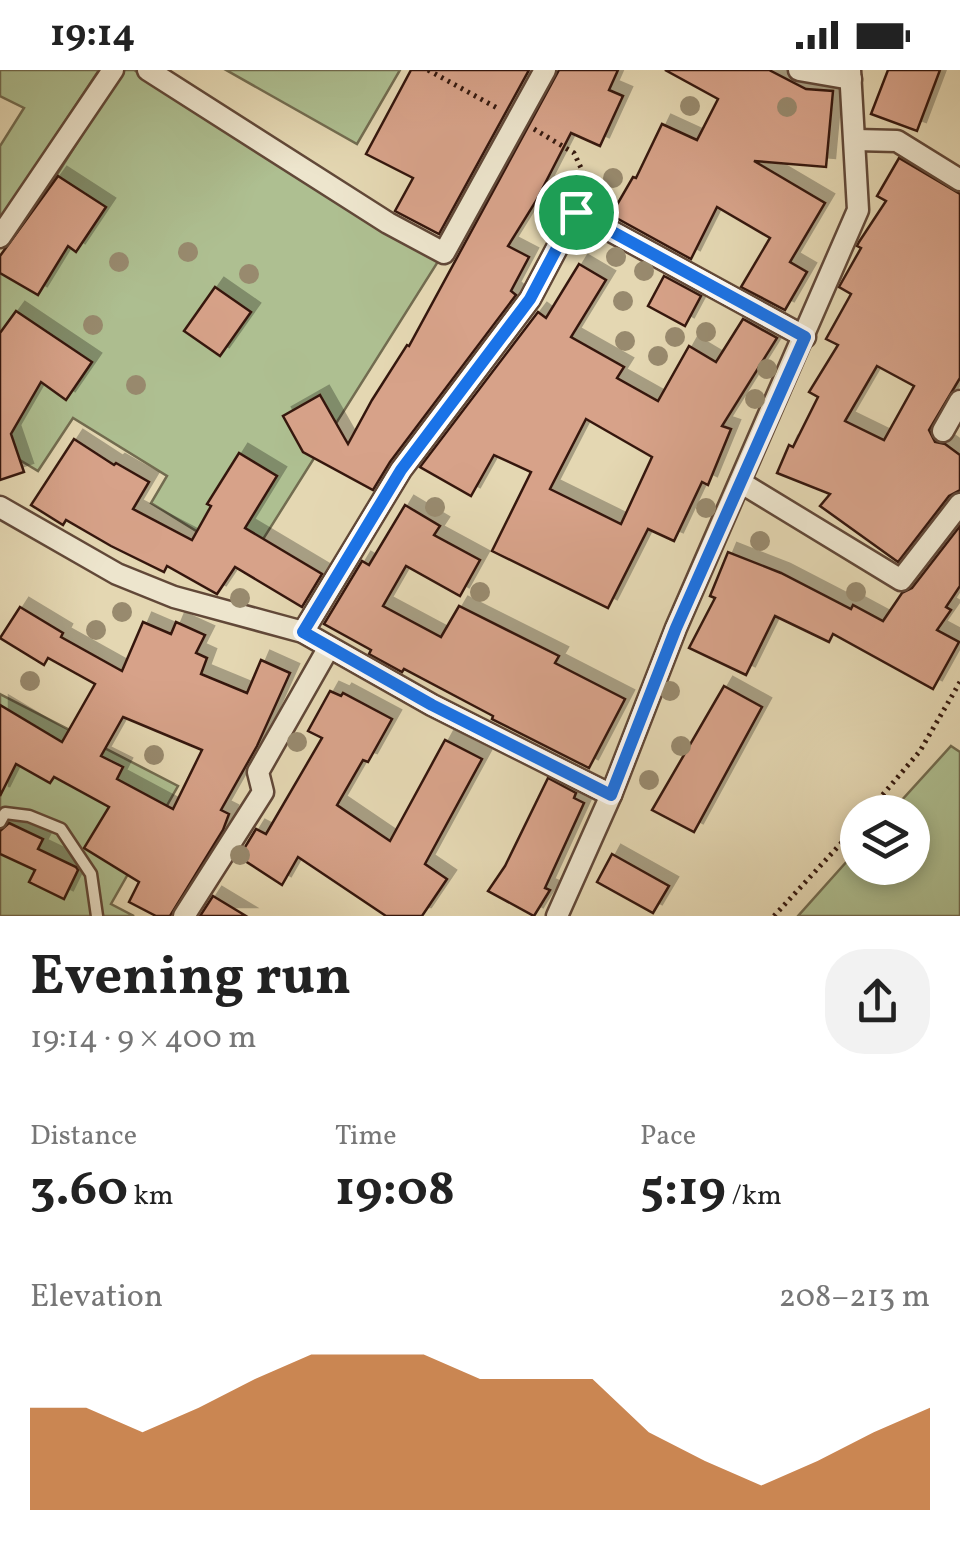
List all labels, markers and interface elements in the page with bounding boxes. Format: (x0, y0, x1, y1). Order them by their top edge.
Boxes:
text: 19:14 (50, 9, 135, 62)
pin (534, 170, 619, 255)
icon: arrive (549, 185, 604, 240)
map controls (840, 795, 930, 885)
button: layers (840, 795, 930, 885)
text: Evening run (30, 941, 351, 1017)
button: share (825, 949, 930, 1054)
text: 19:14 · 9 × 400 m (30, 1017, 256, 1061)
text: Distance (30, 1117, 137, 1156)
text: Time (335, 1117, 396, 1156)
text: Pace (640, 1117, 696, 1156)
text: 3.60 (30, 1156, 128, 1226)
text: 19:08 (335, 1156, 455, 1226)
text: 5:19 (640, 1156, 726, 1226)
text: km (128, 1177, 174, 1216)
text: /km (726, 1177, 782, 1216)
text: Elevation (30, 1276, 163, 1320)
text: 208–213 m (779, 1276, 930, 1320)

